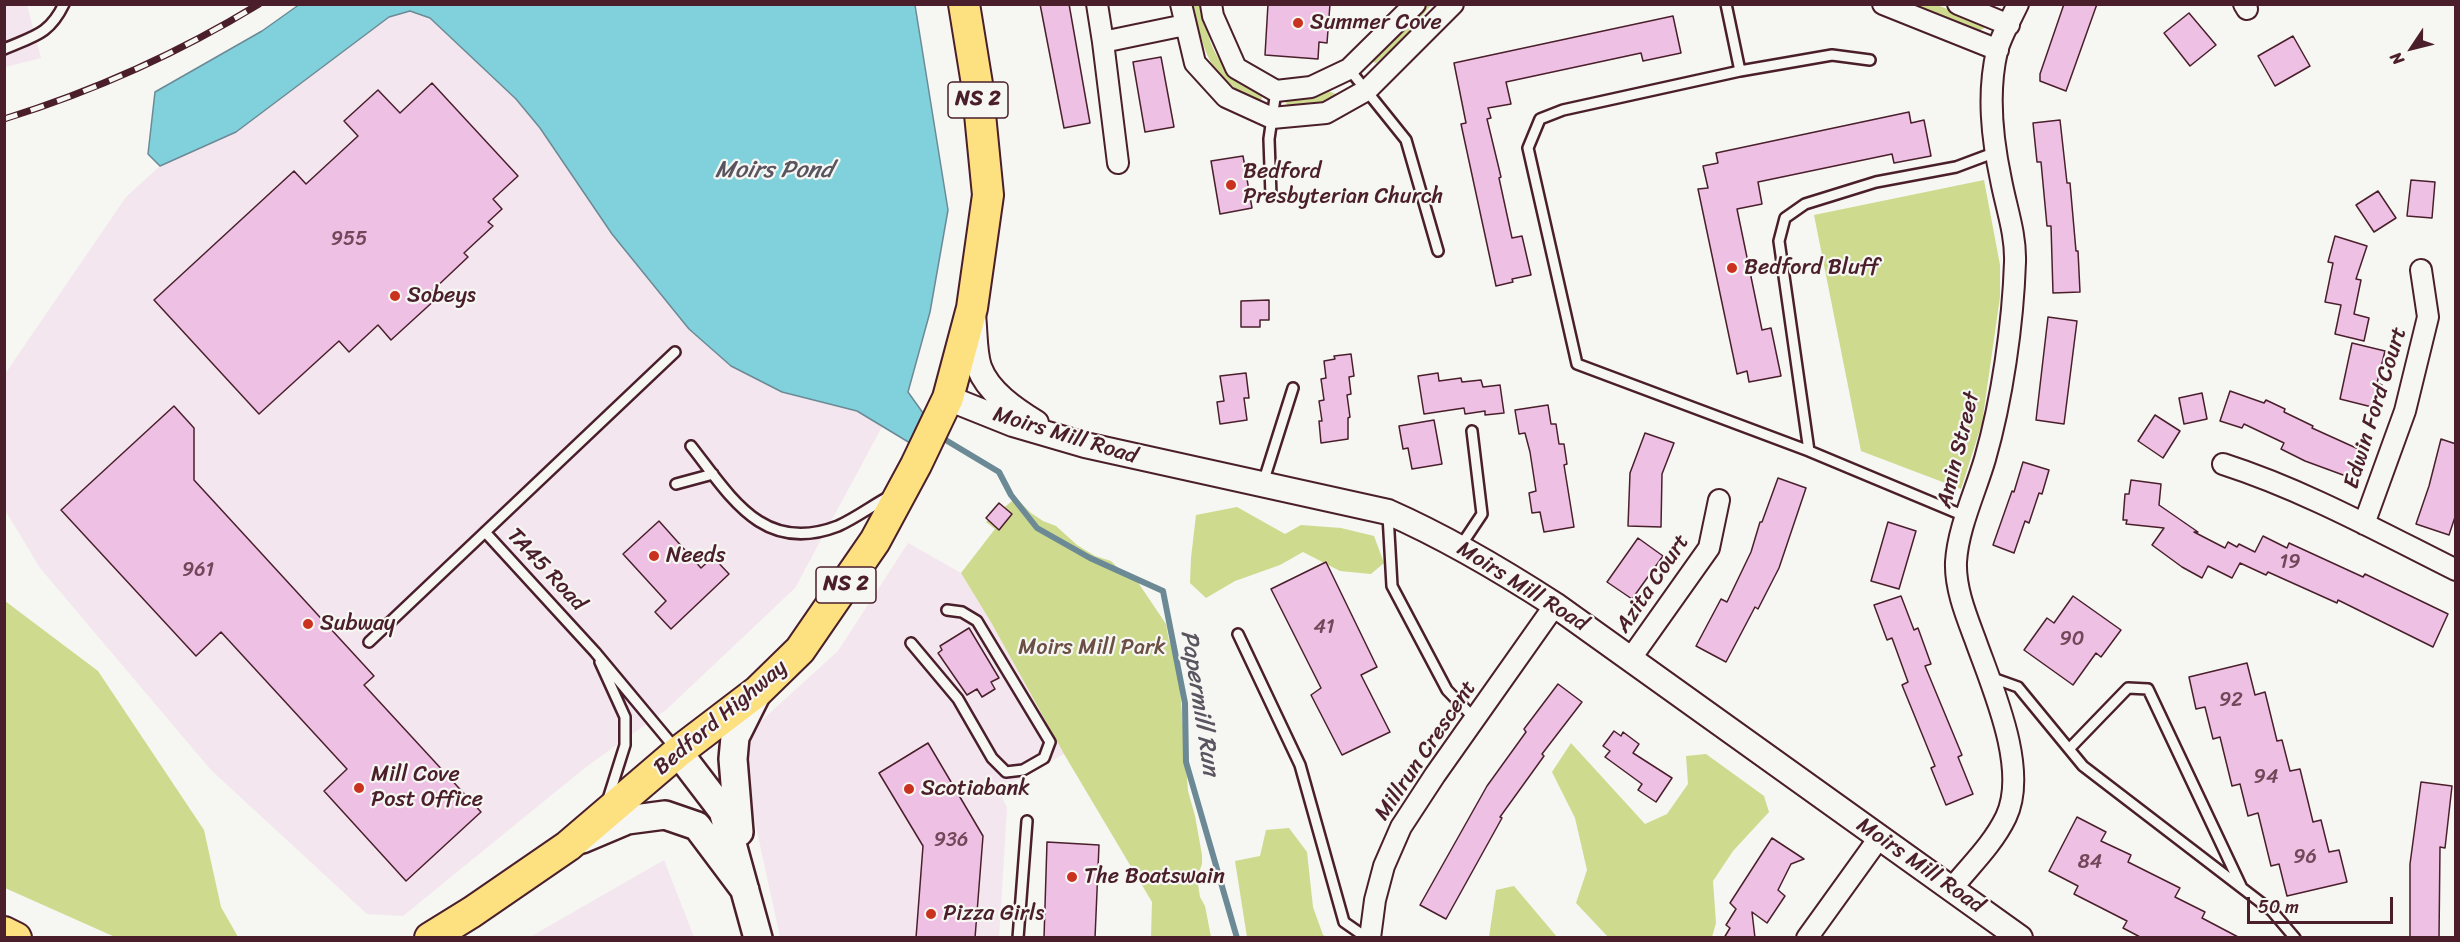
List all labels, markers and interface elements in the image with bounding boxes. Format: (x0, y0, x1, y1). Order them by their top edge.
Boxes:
place label: Summer Cove (1310, 10, 1442, 36)
marker: Summer Cove (1291, 16, 1305, 30)
north arrow (2382, 18, 2442, 78)
text: N (2382, 46, 2412, 71)
road number: NS 2 (948, 82, 1008, 118)
water label: Moirs Pond (715, 157, 833, 185)
place label: Bedford Presbyterian Church (1243, 159, 1443, 210)
marker: Bedford Presbyterian Church (1224, 178, 1238, 192)
house number: 955 (331, 228, 367, 252)
place label: Bedford Bluff (1744, 255, 1879, 281)
marker: Bedford Bluff (1725, 261, 1739, 275)
place label: Sobeys (407, 283, 476, 309)
marker: Sobeys (388, 289, 402, 303)
street label: Edwin Ford Court (2339, 324, 2413, 492)
street label: Amin Street (1932, 389, 1986, 511)
street label: Moirs Mill Road (990, 402, 1140, 470)
street label: TA45 Road (501, 523, 591, 617)
street label: Azita Court (1611, 530, 1695, 638)
street label: Moirs Mill Road (1452, 536, 1592, 638)
place label: Needs (666, 543, 726, 569)
marker: Needs (647, 549, 661, 563)
house number: 19 (2280, 551, 2300, 575)
house number: 961 (182, 559, 214, 583)
road number: NS 2 (816, 567, 876, 603)
place label: Subway (320, 611, 395, 637)
house number: 41 (1313, 616, 1335, 640)
marker: Subway (301, 617, 315, 631)
water label: Papermill Run (1173, 628, 1225, 778)
house number: 90 (2060, 628, 2084, 652)
park label: Moirs Mill Park (1018, 635, 1166, 661)
street label: Bedford Highway (649, 655, 793, 781)
street label: Millrun Crescent (1370, 676, 1482, 826)
house number: 92 (2219, 689, 2243, 713)
place label: Mill Cove Post Office (371, 762, 483, 813)
house number: 94 (2254, 766, 2278, 790)
place label: Scotiabank (921, 776, 1030, 802)
marker: Mill Cove Post Office (352, 781, 366, 795)
marker: Scotiabank (902, 782, 916, 796)
street label: Moirs Mill Road (1851, 812, 1989, 920)
house number: 936 (934, 829, 968, 853)
house number: 96 (2293, 846, 2317, 870)
house number: 84 (2078, 851, 2102, 875)
place label: The Boatswain (1084, 864, 1225, 890)
marker: The Boatswain (1065, 870, 1079, 884)
scale bar (2250, 885, 2396, 923)
text: 50 m (2258, 891, 2299, 923)
place label: Pizza Girls (943, 901, 1044, 927)
marker: Pizza Girls (924, 907, 938, 921)

